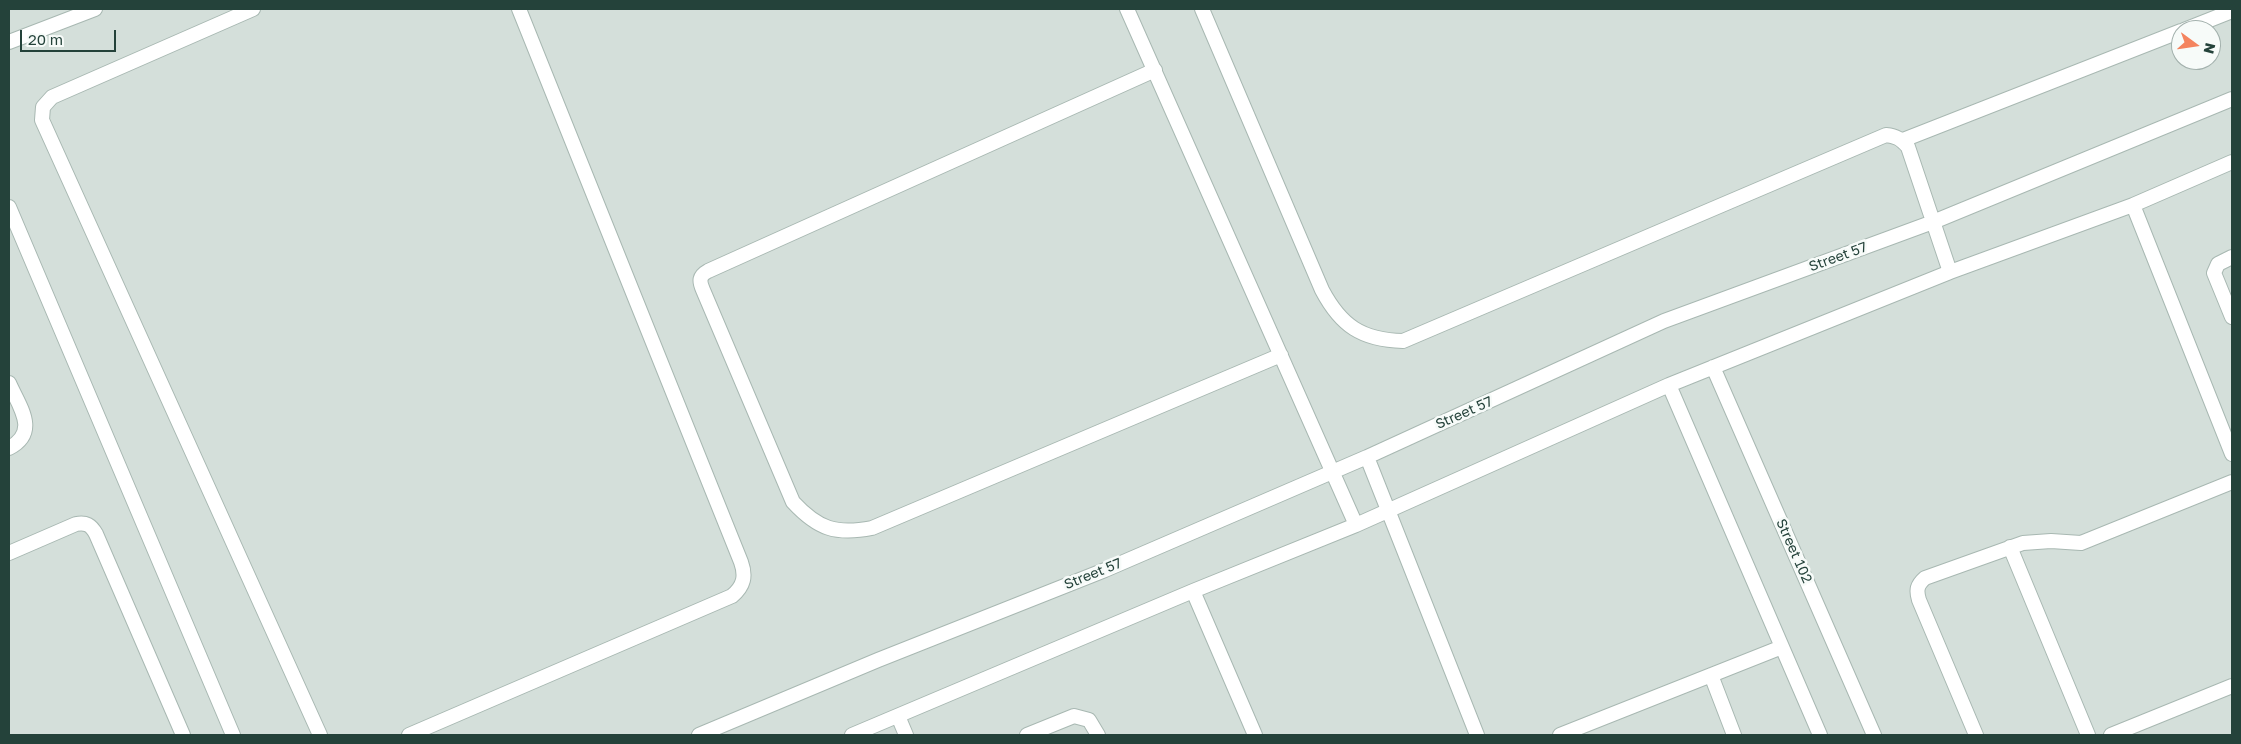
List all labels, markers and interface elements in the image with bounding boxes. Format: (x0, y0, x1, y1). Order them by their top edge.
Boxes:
scale bar (22, 20, 119, 52)
north arrow (2171, 20, 2221, 70)
text: 20 m (28, 30, 63, 48)
text: N (2201, 41, 2220, 56)
street label: Street 57 (1807, 239, 1869, 275)
street label: Street 57 (1433, 393, 1495, 433)
street label: Street 102 (1772, 516, 1816, 586)
street label: Street 57 (1062, 555, 1124, 593)

